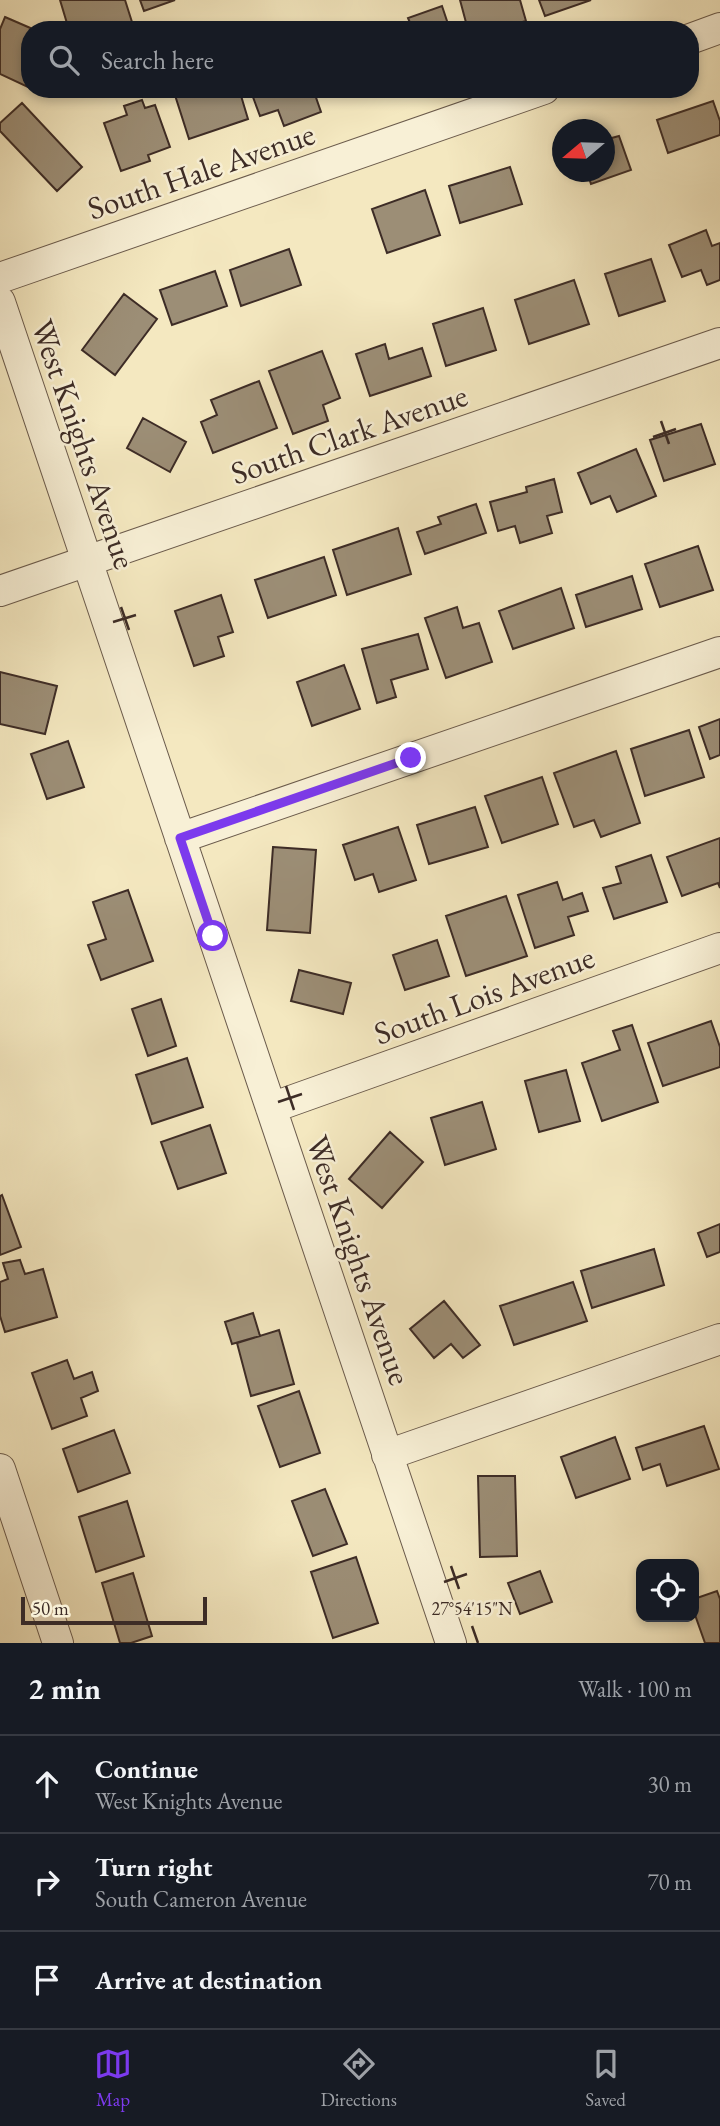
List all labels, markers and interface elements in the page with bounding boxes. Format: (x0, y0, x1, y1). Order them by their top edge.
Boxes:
search box (21, 21, 699, 98)
icon: search (45, 41, 83, 79)
text: Search here (101, 43, 214, 77)
street label: South Hale Avenue (82, 112, 320, 230)
north arrow (552, 119, 615, 182)
street label: West Knights Avenue (22, 314, 146, 574)
street label: South Clark Avenue (225, 374, 473, 494)
route end (395, 742, 426, 773)
route start (197, 920, 228, 951)
street label: South Lois Avenue (368, 936, 600, 1054)
street label: West Knights Avenue (297, 1130, 421, 1390)
map controls (636, 1559, 699, 1622)
button: locate (636, 1559, 699, 1622)
scale bar (21, 1594, 206, 1626)
text: 50 m (32, 1596, 69, 1621)
text: 27°54'15"N (432, 1597, 513, 1620)
text: 2 min (28, 1669, 101, 1708)
text: Walk · 100 m (578, 1674, 692, 1704)
text: Continue (95, 1752, 198, 1786)
icon: ahead (28, 1765, 66, 1803)
text: 30 m (647, 1769, 692, 1799)
text: West Knights Avenue (95, 1786, 283, 1816)
text: Turn right (95, 1850, 213, 1884)
icon: right (28, 1863, 66, 1901)
text: 70 m (647, 1867, 692, 1897)
text: South Cameron Avenue (95, 1884, 307, 1914)
icon: arrive (28, 1961, 66, 1999)
text: Arrive at destination (95, 1963, 322, 1997)
tab: Map (94, 2045, 132, 2112)
tab: Directions (320, 2045, 397, 2112)
tab: Saved (585, 2045, 626, 2112)

